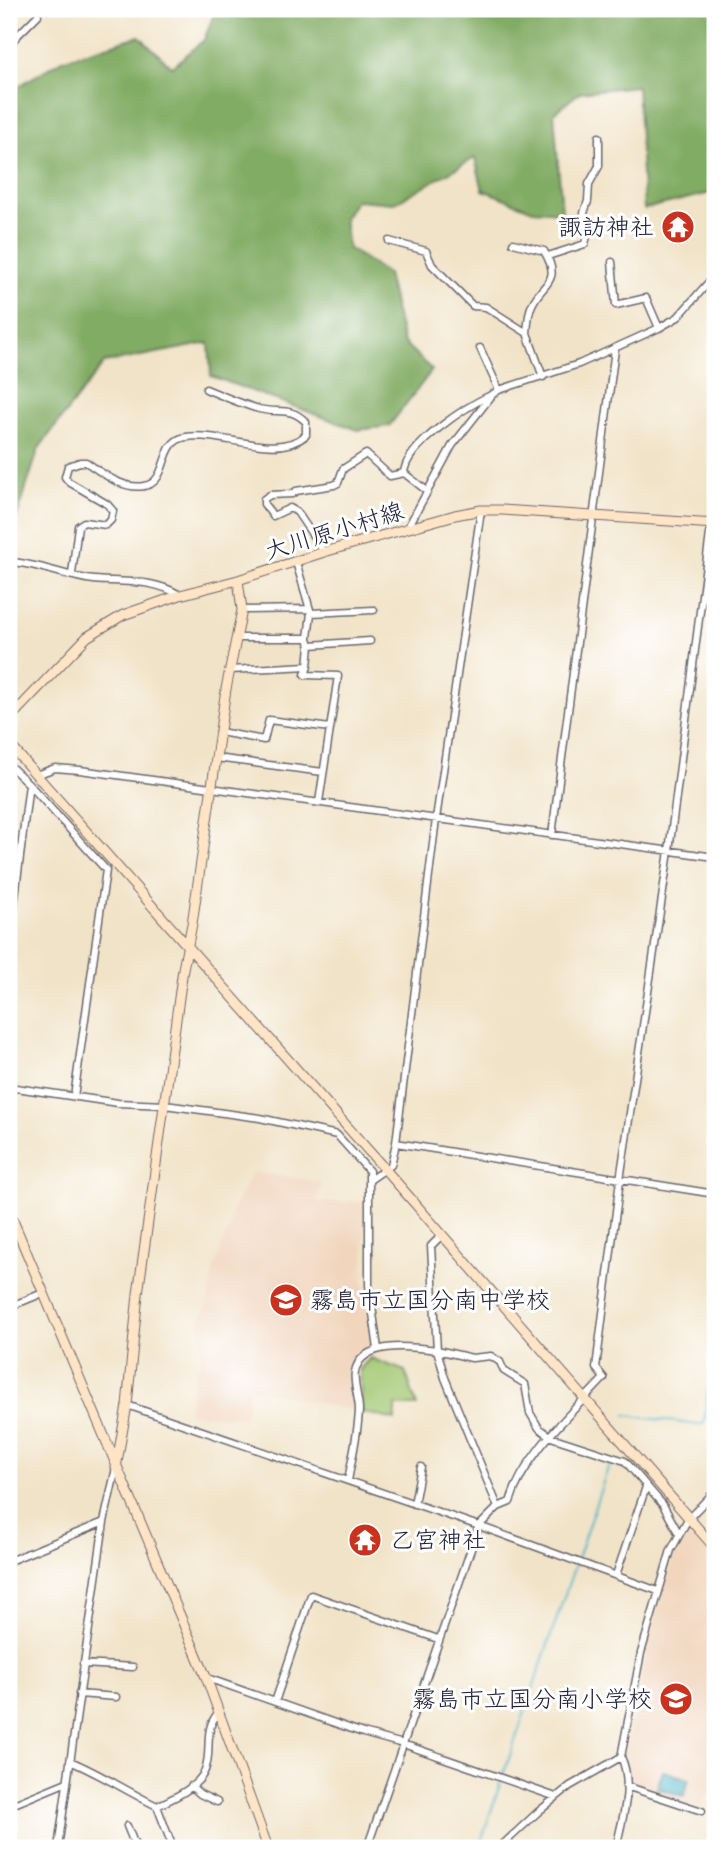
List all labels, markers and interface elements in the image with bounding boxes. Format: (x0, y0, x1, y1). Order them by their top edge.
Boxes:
place label: 諏訪神社 (558, 206, 654, 248)
temple icon: 諏訪神社 (659, 208, 697, 246)
street label: 大川原小村線 (259, 490, 409, 572)
place label: 霧島市立国分南中学校 (310, 1279, 550, 1321)
school or university icon: 霧島市立国分南中学校 (267, 1281, 305, 1319)
place label: 乙宮神社 (390, 1519, 486, 1561)
temple icon: 乙宮神社 (346, 1521, 384, 1559)
place label: 霧島市立国分南小学校 (412, 1678, 652, 1720)
school or university icon: 霧島市立国分南小学校 (657, 1680, 695, 1718)

